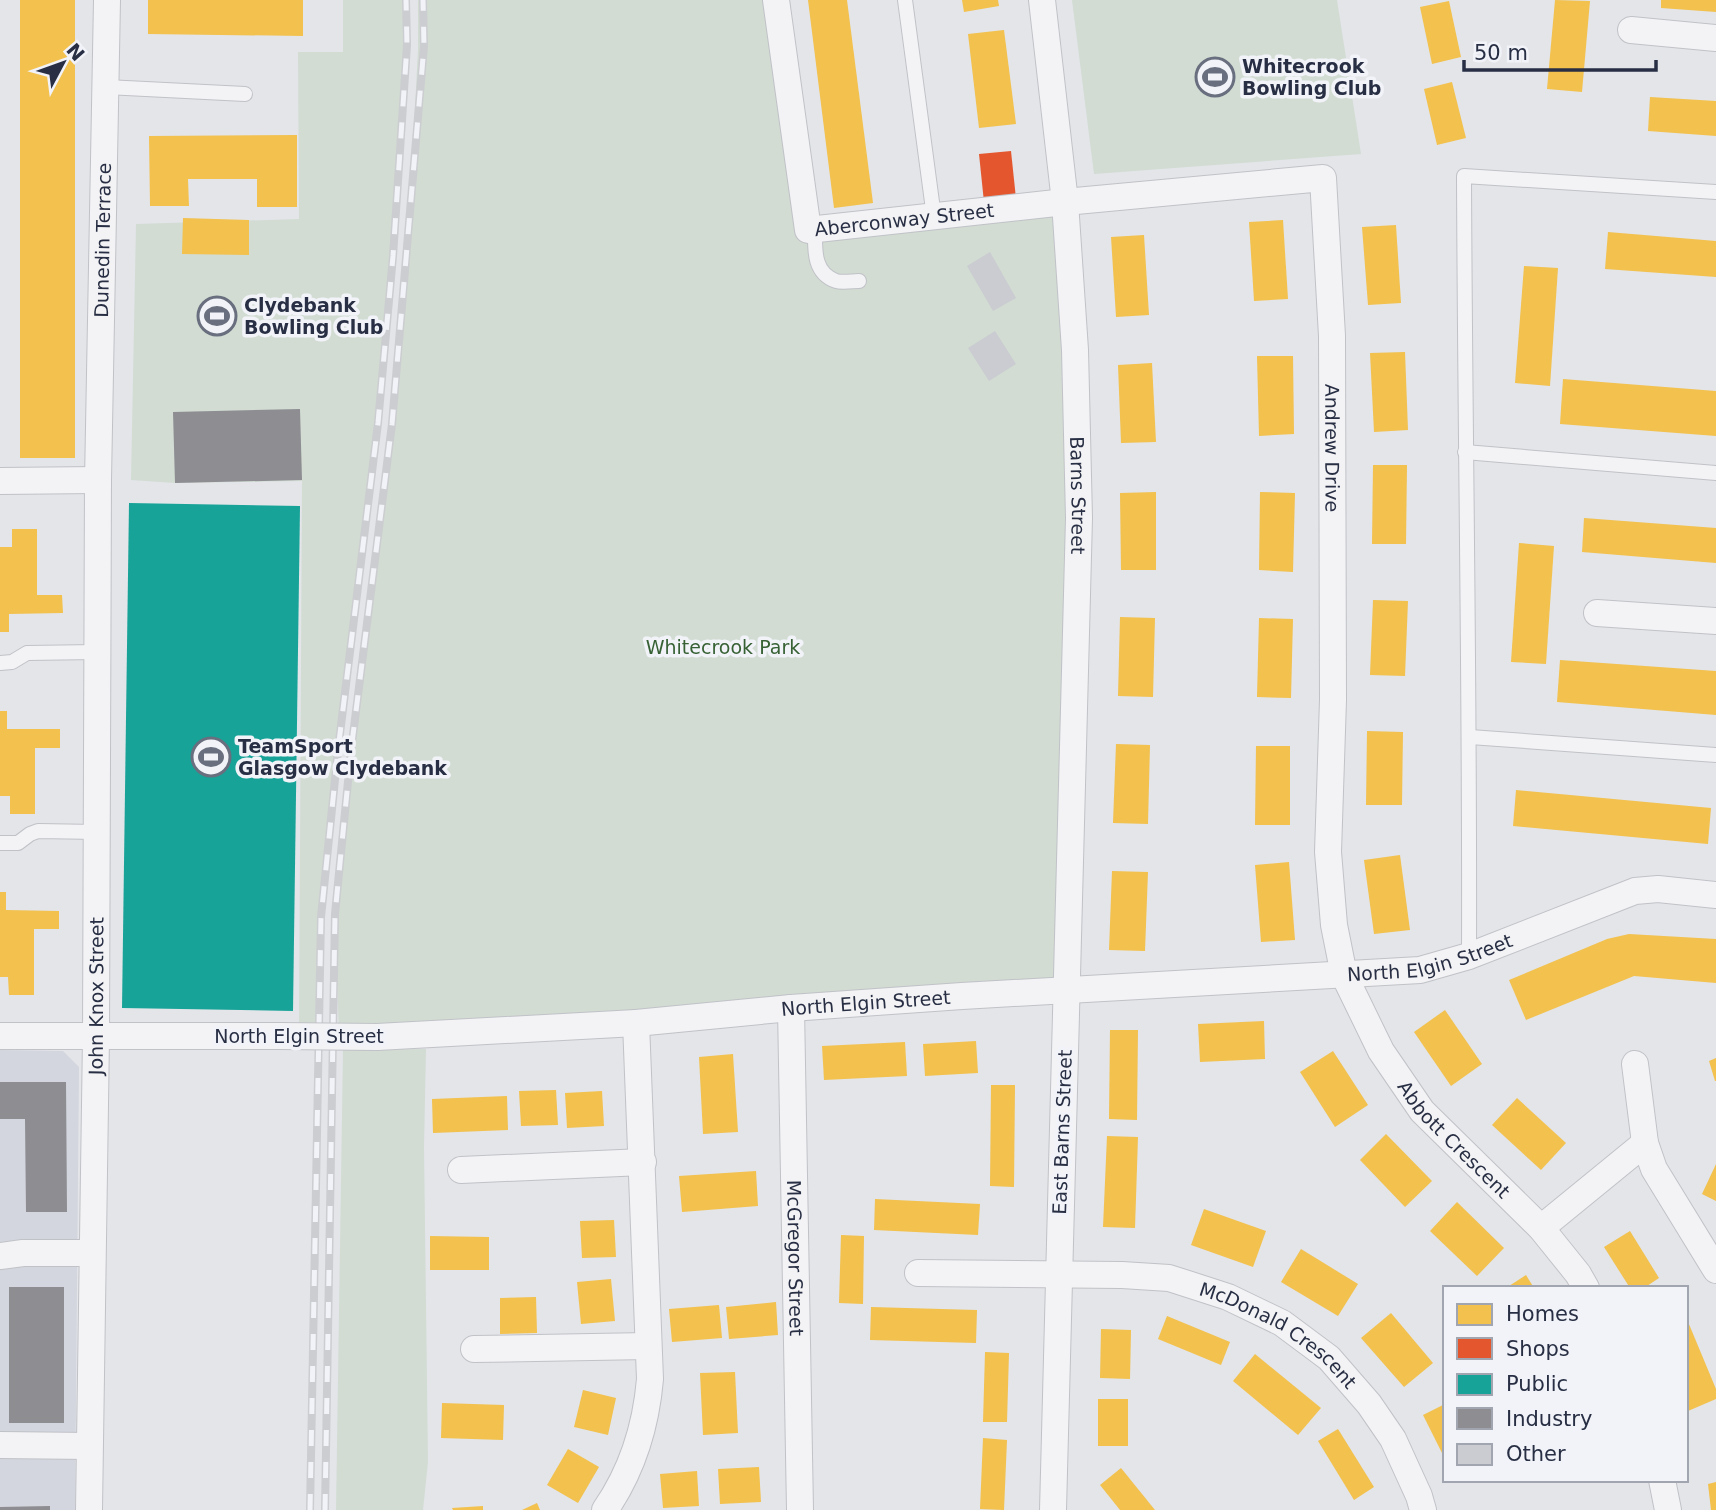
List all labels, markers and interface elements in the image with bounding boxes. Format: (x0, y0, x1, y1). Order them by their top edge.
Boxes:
north arrow (28, 28, 98, 98)
scale bar (1464, 28, 1656, 72)
text: N (62, 39, 89, 65)
text: 50 m (1474, 41, 1528, 65)
place label: Whitecrook Bowling Club (1242, 55, 1381, 99)
sports icon: Whitecrook Bowling Club (1194, 56, 1236, 98)
street label: Dunedin Terrace (90, 162, 115, 318)
street label: Aberconway Street (813, 199, 995, 240)
place label: Clydebank Bowling Club (244, 294, 383, 338)
sports icon: Clydebank Bowling Club (196, 295, 238, 337)
street label: Andrew Drive (1321, 384, 1343, 512)
street label: Barns Street (1066, 436, 1090, 555)
park label: Whitecrook Park (646, 636, 800, 658)
place label: TeamSport Glasgow Clydebank (238, 735, 447, 779)
sports icon: TeamSport Glasgow Clydebank (190, 736, 232, 778)
street label: John Knox Street (84, 917, 107, 1076)
street label: North Elgin Street (1346, 929, 1516, 985)
street label: North Elgin Street (780, 986, 951, 1020)
street label: North Elgin Street (214, 1025, 384, 1047)
street label: East Barns Street (1048, 1049, 1076, 1215)
street label: Abbott Crescent (1393, 1076, 1515, 1202)
street label: McGregor Street (783, 1180, 808, 1336)
street label: McDonald Crescent (1197, 1278, 1361, 1393)
legend (1443, 1286, 1688, 1482)
text: Homes (1506, 1302, 1579, 1326)
text: Shops (1506, 1337, 1570, 1361)
text: Public (1506, 1372, 1568, 1396)
text: Industry (1506, 1407, 1592, 1431)
text: Other (1506, 1442, 1566, 1466)

